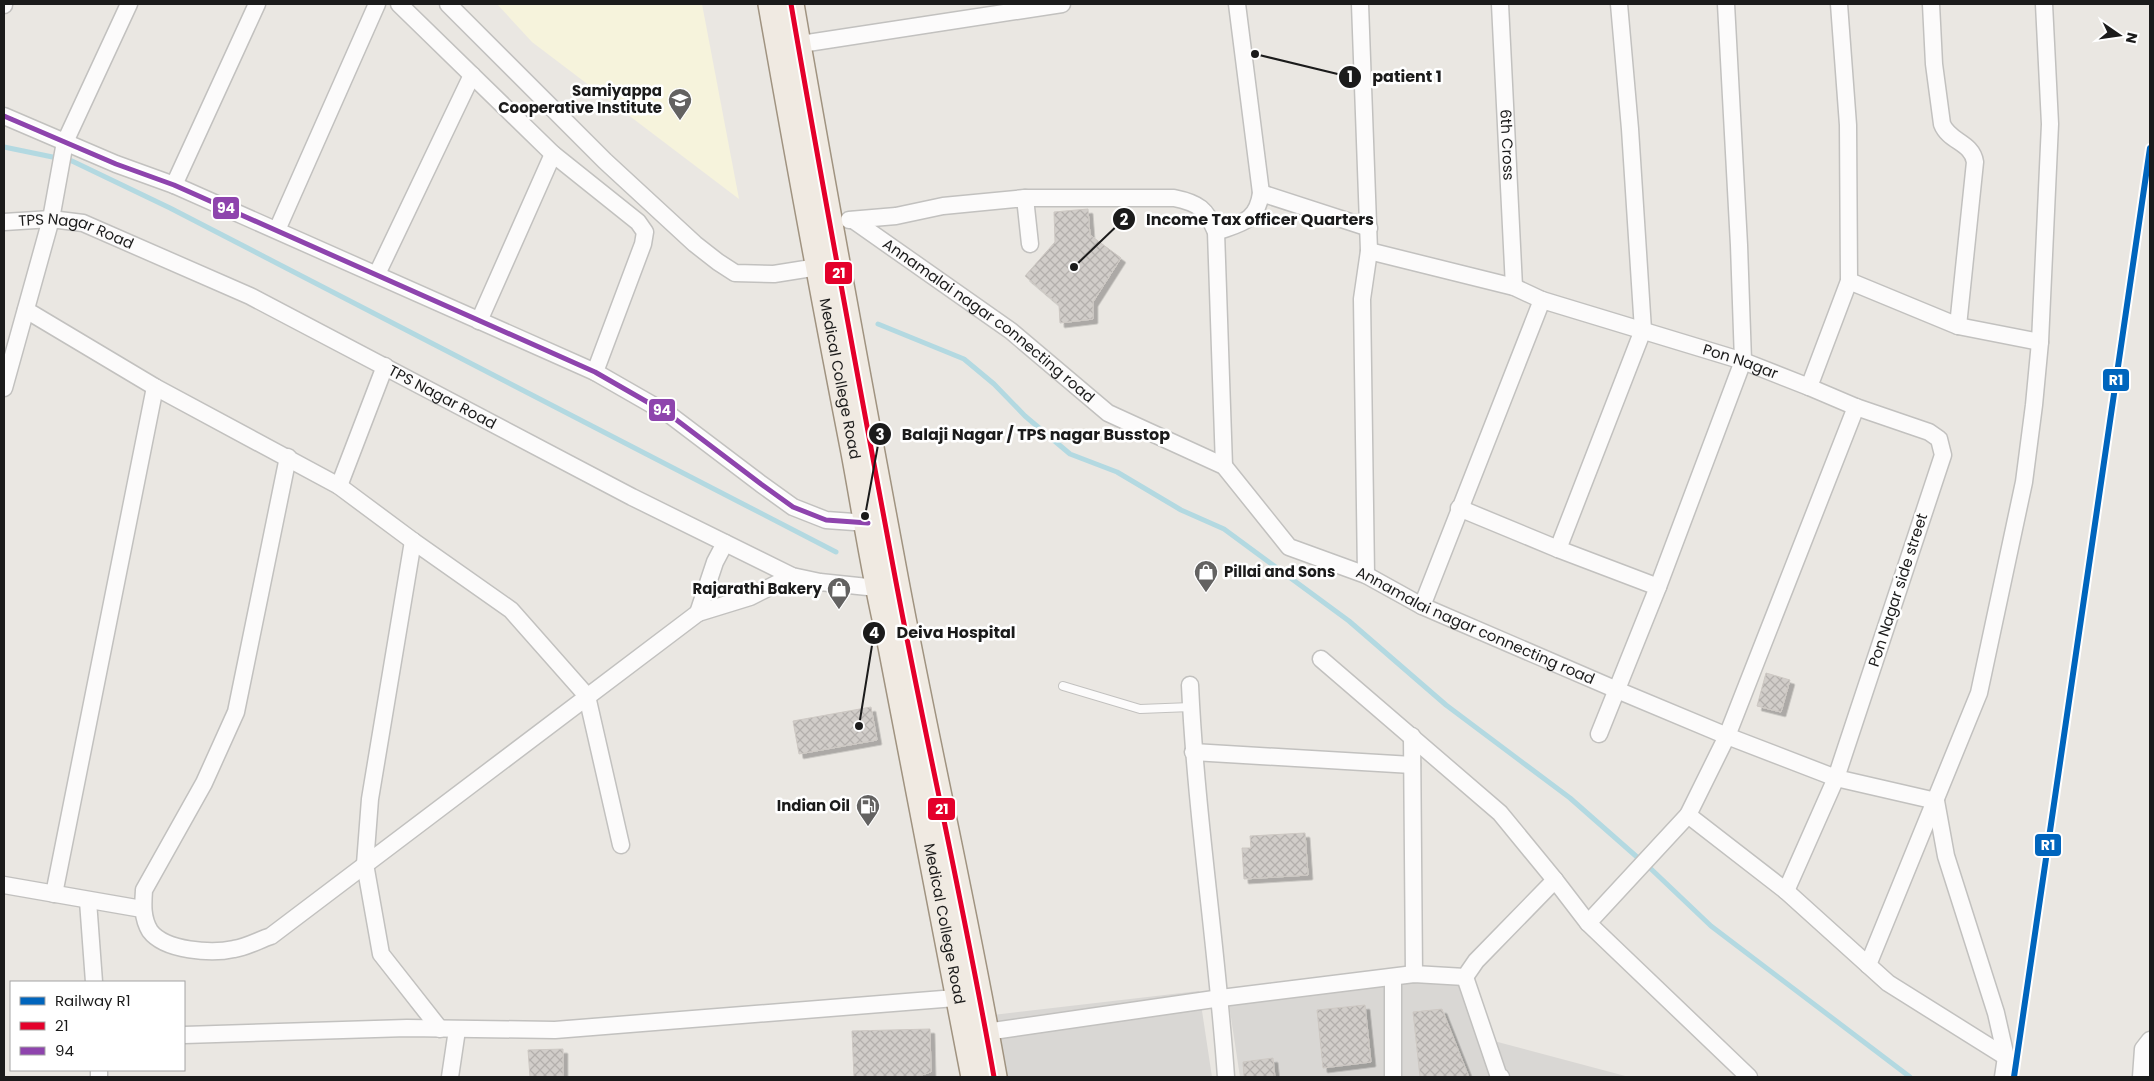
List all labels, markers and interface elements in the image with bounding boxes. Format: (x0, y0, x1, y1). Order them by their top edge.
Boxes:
north arrow (2094, 10, 2144, 60)
text: N (2121, 31, 2143, 45)
callout: patient 1 (1338, 61, 1452, 92)
text: patient 1 (1372, 65, 1442, 88)
text: 1 (1347, 66, 1353, 87)
place label: Samiyappa Cooperative Institute (498, 80, 662, 118)
school or university icon: Samiyappa Cooperative Institute (667, 87, 693, 121)
street label: 6th Cross (1495, 109, 1520, 181)
line badge: 94 (212, 196, 240, 220)
text: 94 (217, 198, 235, 218)
callout: Income Tax officer Quarters (1111, 204, 1384, 235)
street label: TPS Nagar Road (18, 208, 137, 254)
text: Income Tax officer Quarters (1146, 208, 1374, 231)
text: 2 (1120, 209, 1129, 230)
street label: Annamalai nagar connecting road (879, 233, 1099, 407)
line badge: 21 (824, 261, 853, 285)
text: 21 (832, 263, 846, 283)
street label: Medical College Road (815, 296, 866, 461)
street label: Pon Nagar (1700, 338, 1782, 384)
street label: TPS Nagar Road (385, 360, 500, 434)
line badge: R1 (2102, 368, 2130, 392)
text: R1 (2109, 370, 2123, 390)
line badge: 94 (648, 398, 676, 422)
text: 94 (653, 400, 671, 420)
callout: Balaji Nagar / TPS nagar Busstop (867, 419, 1180, 450)
text: Balaji Nagar / TPS nagar Busstop (902, 423, 1170, 446)
text: 3 (875, 424, 885, 445)
street label: Pon Nagar side street (1863, 510, 1932, 669)
shop icon: Pillai and Sons (1193, 559, 1219, 593)
place label: Pillai and Sons (1224, 561, 1335, 582)
street label: Annamalai nagar connecting road (1353, 561, 1598, 689)
shop icon: Rajarathi Bakery (826, 576, 852, 610)
place label: Rajarathi Bakery (693, 578, 823, 599)
callout: Deiva Hospital (862, 617, 1026, 648)
text: Deiva Hospital (897, 621, 1015, 644)
text: 4 (869, 622, 879, 643)
fuel station icon: Indian Oil (855, 793, 881, 827)
place label: Indian Oil (777, 795, 850, 816)
line badge: 21 (927, 797, 956, 821)
text: 21 (935, 799, 949, 819)
line badge: R1 (2034, 833, 2062, 857)
text: R1 (2041, 835, 2055, 855)
street label: Medical College Road (919, 841, 971, 1006)
legend (10, 981, 185, 1071)
text: Railway R1 (55, 990, 130, 1011)
text: 21 (55, 1015, 68, 1036)
text: 94 (55, 1040, 74, 1061)

